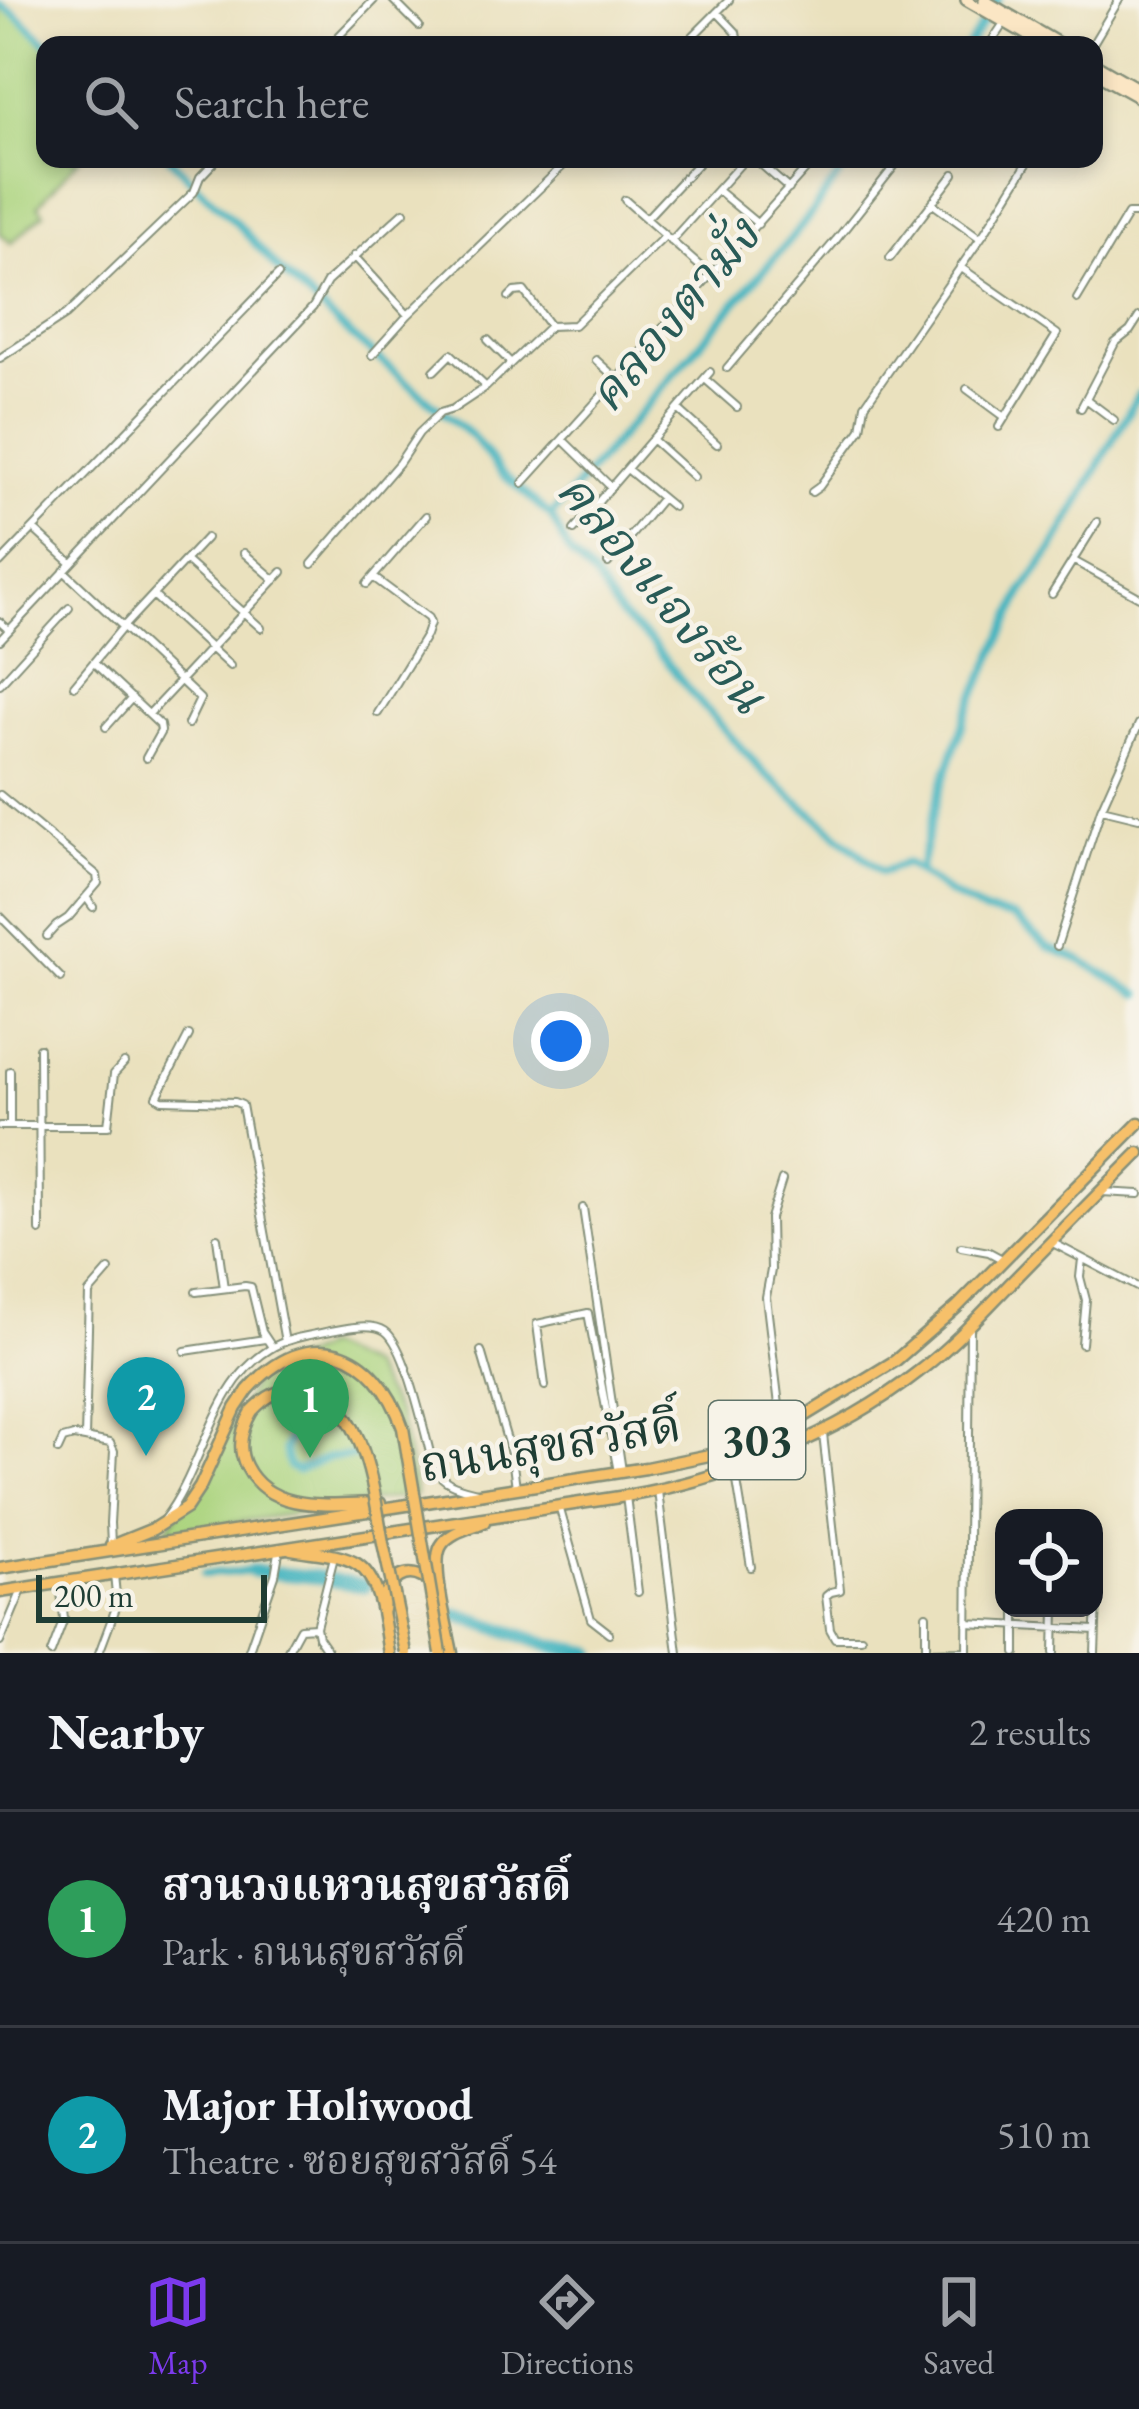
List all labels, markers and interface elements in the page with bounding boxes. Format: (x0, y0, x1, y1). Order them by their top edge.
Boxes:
search box (36, 36, 1103, 168)
icon: search (78, 69, 144, 135)
text: Search here (174, 73, 369, 131)
water label: คลองตามั่ง (570, 199, 775, 425)
water label: คลองแจงร้อน (543, 458, 783, 726)
your location (531, 1011, 591, 1071)
pin: 2 (107, 1357, 185, 1456)
pin: 1 (271, 1359, 349, 1458)
street label: ถนนสุขสวัสดิ์ (415, 1391, 686, 1495)
road number: 303 (709, 1401, 805, 1479)
map controls (995, 1509, 1103, 1617)
button: locate (995, 1509, 1103, 1617)
scale bar (36, 1569, 267, 1622)
text: 200 m (54, 1574, 134, 1617)
text: Nearby (48, 1698, 204, 1764)
text: 2 results (969, 1706, 1091, 1757)
text: สวนวงแหวนสุขสวัสดิ์ (162, 1855, 571, 1913)
text: 1 (77, 1893, 97, 1944)
text: 420 m (997, 1893, 1091, 1944)
text: Park · ถนนสุขสวัสดิ์ (162, 1926, 466, 1977)
text: Major Holiwood (162, 2075, 473, 2133)
text: 2 (77, 2109, 97, 2160)
text: 510 m (997, 2109, 1091, 2160)
text: Theatre · ซอยสุขสวัสดิ์ 54 (162, 2135, 557, 2186)
tab: Map (145, 2269, 211, 2384)
tab: Directions (501, 2269, 634, 2384)
tab: Saved (923, 2269, 994, 2384)

